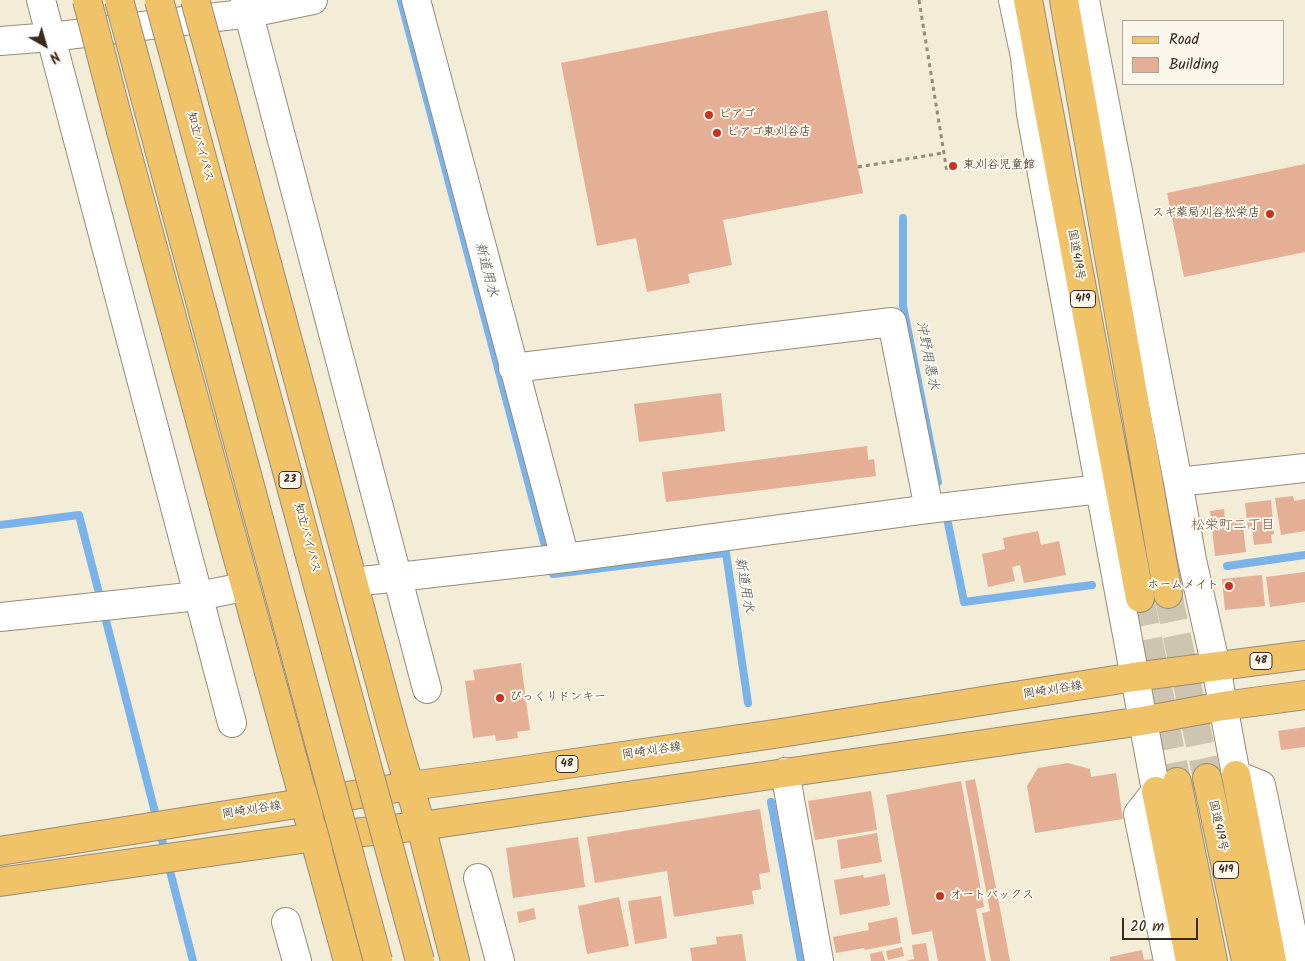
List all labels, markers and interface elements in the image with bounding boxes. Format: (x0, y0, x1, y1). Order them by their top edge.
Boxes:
north arrow (20, 20, 70, 70)
legend (1122, 20, 1285, 85)
text: Road (1169, 28, 1199, 52)
text: N (44, 45, 64, 68)
text: Building (1169, 53, 1219, 77)
place label: ピアゴ (719, 108, 755, 122)
marker: ピアゴ (703, 109, 715, 121)
street label: 知立バイパス (183, 110, 215, 184)
place label: ピアゴ東刈谷店 (727, 126, 811, 140)
marker: ピアゴ東刈谷店 (711, 127, 723, 139)
place label: 東刈谷児童館 (963, 159, 1035, 173)
marker: 東刈谷児童館 (947, 160, 959, 172)
place label: スギ薬局刈谷松栄店 (1152, 207, 1260, 221)
marker: スギ薬局刈谷松栄店 (1264, 208, 1276, 220)
street label: 国道419号 (1063, 228, 1087, 282)
water label: 新道用水 (470, 241, 500, 299)
road number: 419 (1070, 290, 1096, 308)
water label: 沖野用悪水 (911, 320, 941, 392)
road number: 23 (279, 472, 301, 488)
street label: 知立バイパス (290, 501, 322, 575)
district label: 松栄町二丁目 (1191, 519, 1275, 535)
water label: 新道用水 (730, 556, 756, 614)
place label: ホームメイト (1147, 579, 1219, 593)
marker: ホームメイト (1223, 580, 1235, 592)
road number: 48 (1250, 652, 1272, 669)
street label: 岡崎刈谷線 (1022, 679, 1084, 703)
place label: びっくりドンキー (510, 691, 606, 705)
marker: びっくりドンキー (494, 692, 506, 704)
street label: 岡崎刈谷線 (621, 741, 683, 763)
road number: 48 (556, 756, 578, 772)
street label: 岡崎刈谷線 (221, 799, 283, 823)
street label: 国道419号 (1205, 799, 1229, 853)
road number: 419 (1214, 862, 1238, 878)
place label: オートバックス (950, 889, 1034, 903)
marker: オートバックス (934, 890, 946, 902)
scale bar (1125, 908, 1201, 940)
text: 20 m (1130, 915, 1164, 939)

